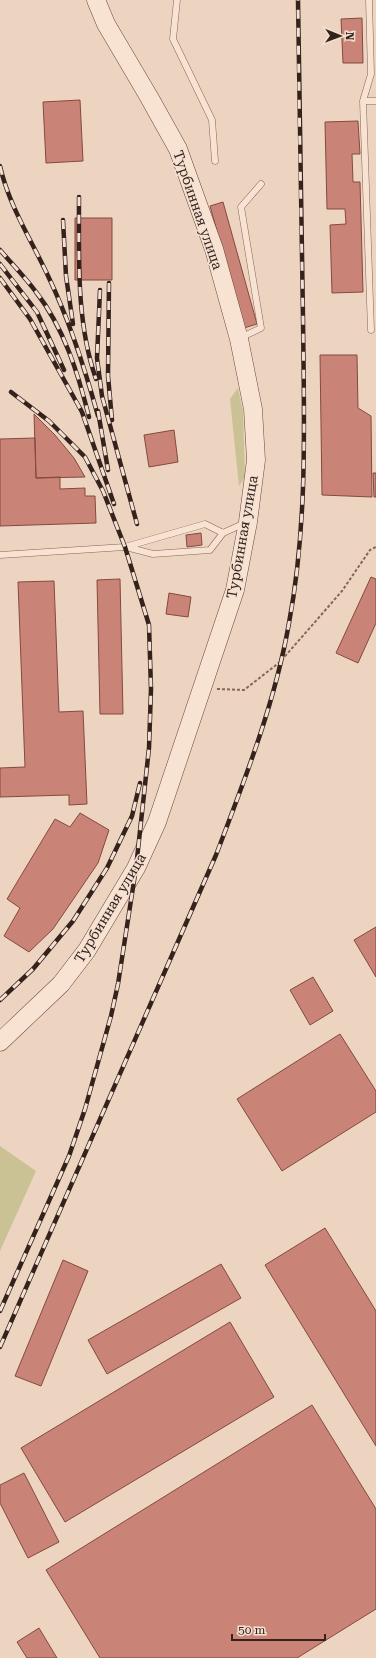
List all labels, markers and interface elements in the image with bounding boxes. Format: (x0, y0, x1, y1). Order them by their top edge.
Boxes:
north arrow (320, 16, 360, 56)
text: N (343, 32, 356, 41)
street label: Турбинная улица (170, 148, 226, 272)
street label: Турбинная улица (223, 474, 261, 600)
street label: Турбинная улица (71, 850, 149, 966)
scale bar (232, 1616, 325, 1642)
text: 50 m (238, 1623, 265, 1637)

